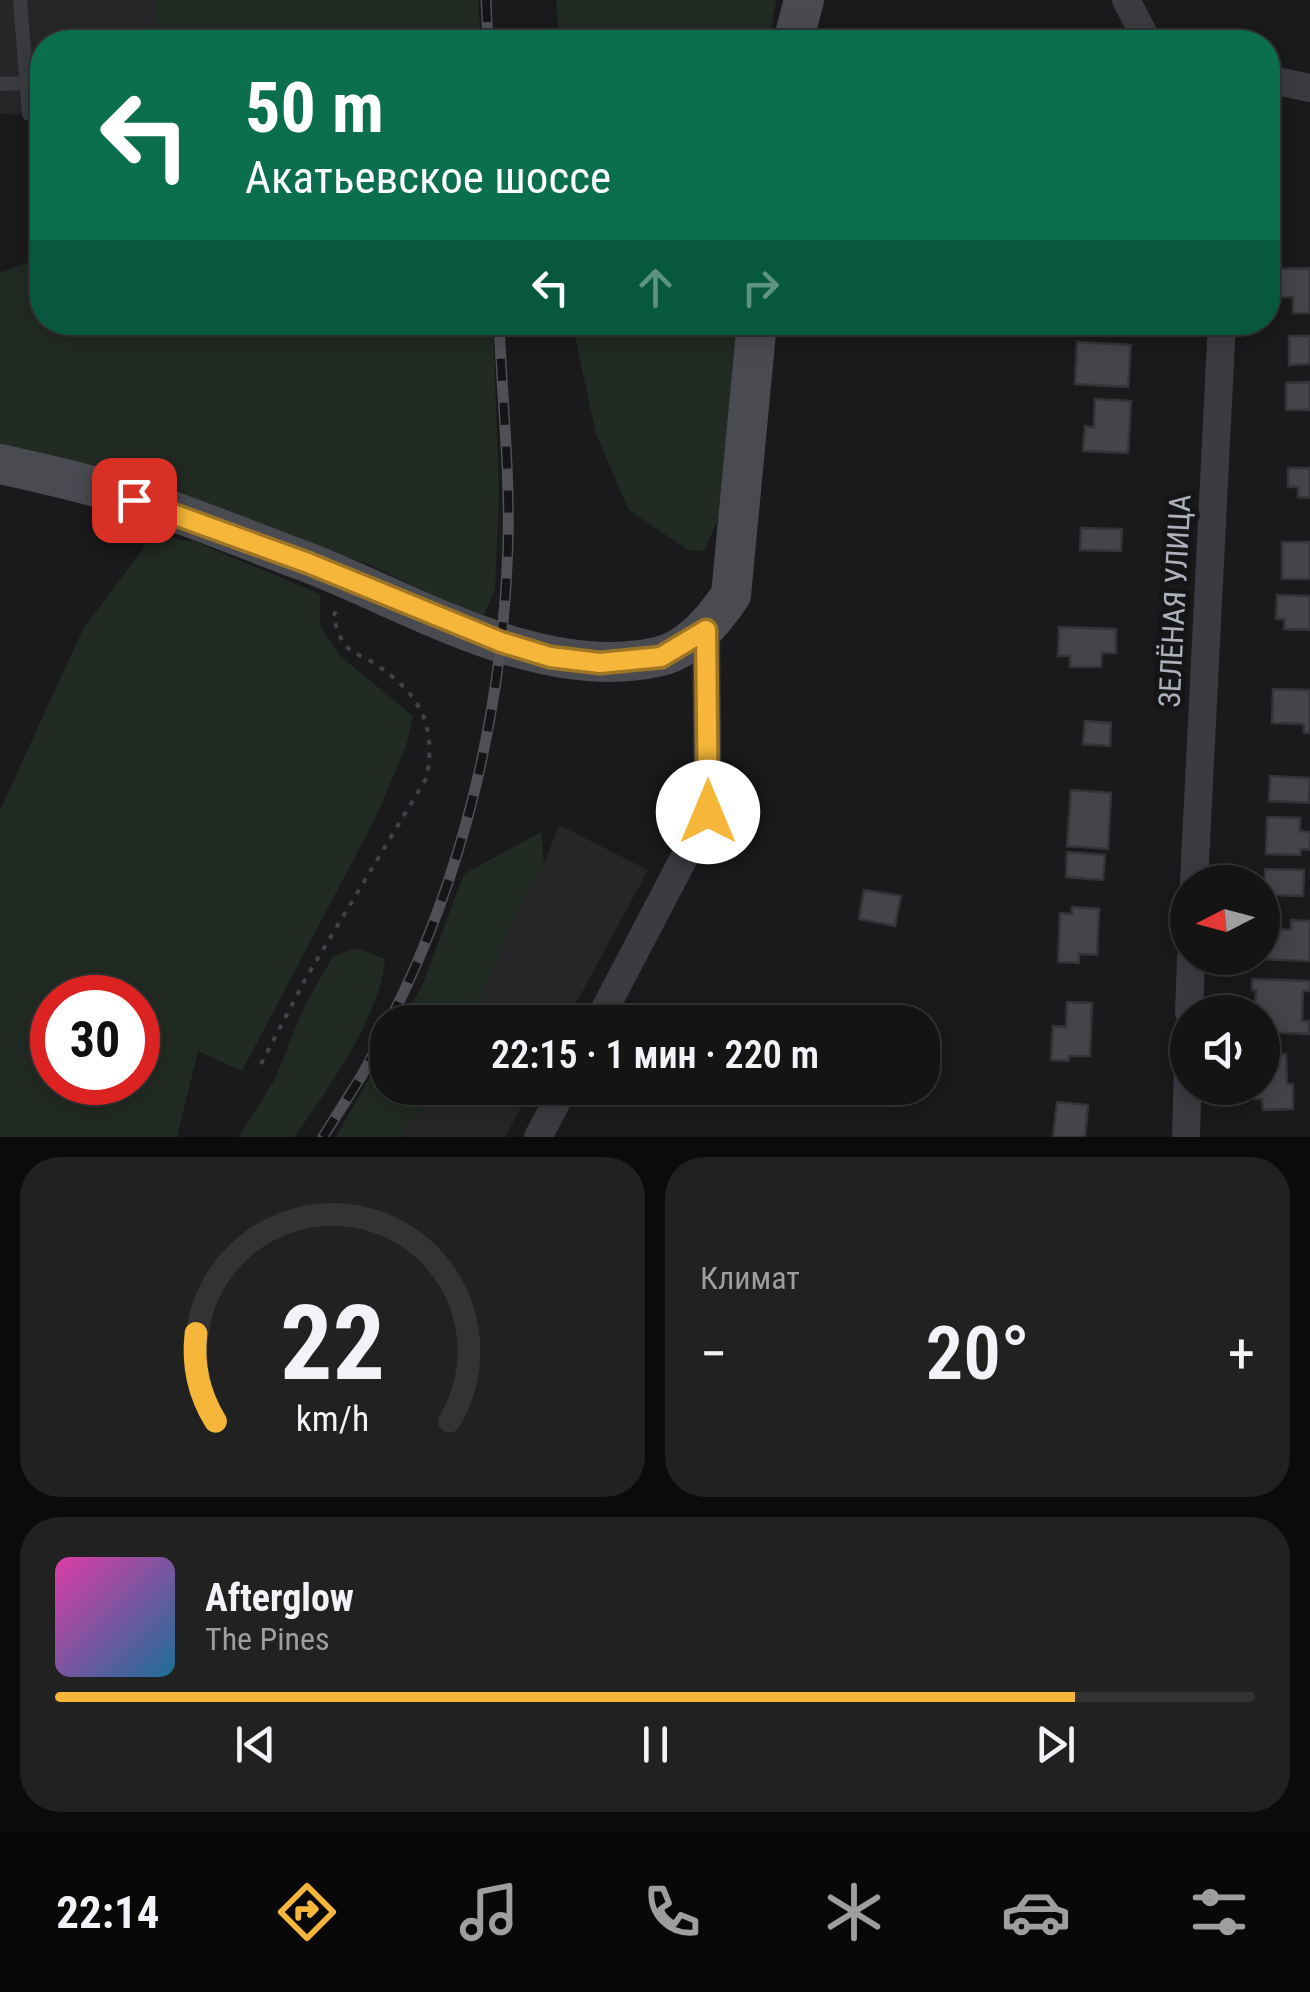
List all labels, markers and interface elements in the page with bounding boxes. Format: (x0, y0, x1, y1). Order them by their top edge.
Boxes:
text: 50 m (245, 67, 384, 149)
icon: left (80, 70, 210, 200)
text: Акатьевское шоссе (245, 151, 611, 204)
icon: left (523, 260, 578, 315)
icon: ahead (628, 260, 683, 315)
icon: right (733, 260, 788, 315)
pin (92, 458, 177, 543)
icon: arrive (107, 473, 162, 528)
street label: ЗЕЛЁНАЯ УЛИЦА (1151, 494, 1198, 708)
position arrow (656, 760, 760, 864)
north arrow (1170, 865, 1280, 975)
map controls (1170, 865, 1280, 1105)
speed limit sign: 30 (30, 975, 160, 1105)
button: sound (1170, 995, 1280, 1105)
text: 22:15 · 1 мин · 220 m (491, 1033, 819, 1077)
text: Климат (700, 1259, 800, 1297)
text: 22 (280, 1283, 385, 1404)
text: 20° (925, 1309, 1030, 1397)
text: − (700, 1322, 728, 1386)
text: + (1228, 1322, 1255, 1386)
text: km/h (296, 1398, 369, 1440)
text: Afterglow (205, 1576, 354, 1620)
text: The Pines (205, 1620, 330, 1658)
icon: previous (228, 1717, 283, 1772)
icon: pause (628, 1717, 683, 1772)
icon: next (1028, 1717, 1083, 1772)
icon: directions (272, 1877, 342, 1947)
icon: music (454, 1877, 524, 1947)
icon: phone (637, 1877, 707, 1947)
icon: climate (819, 1877, 889, 1947)
icon: car (1001, 1877, 1071, 1947)
icon: filters (1184, 1877, 1254, 1947)
text: 22:14 (56, 1886, 159, 1939)

